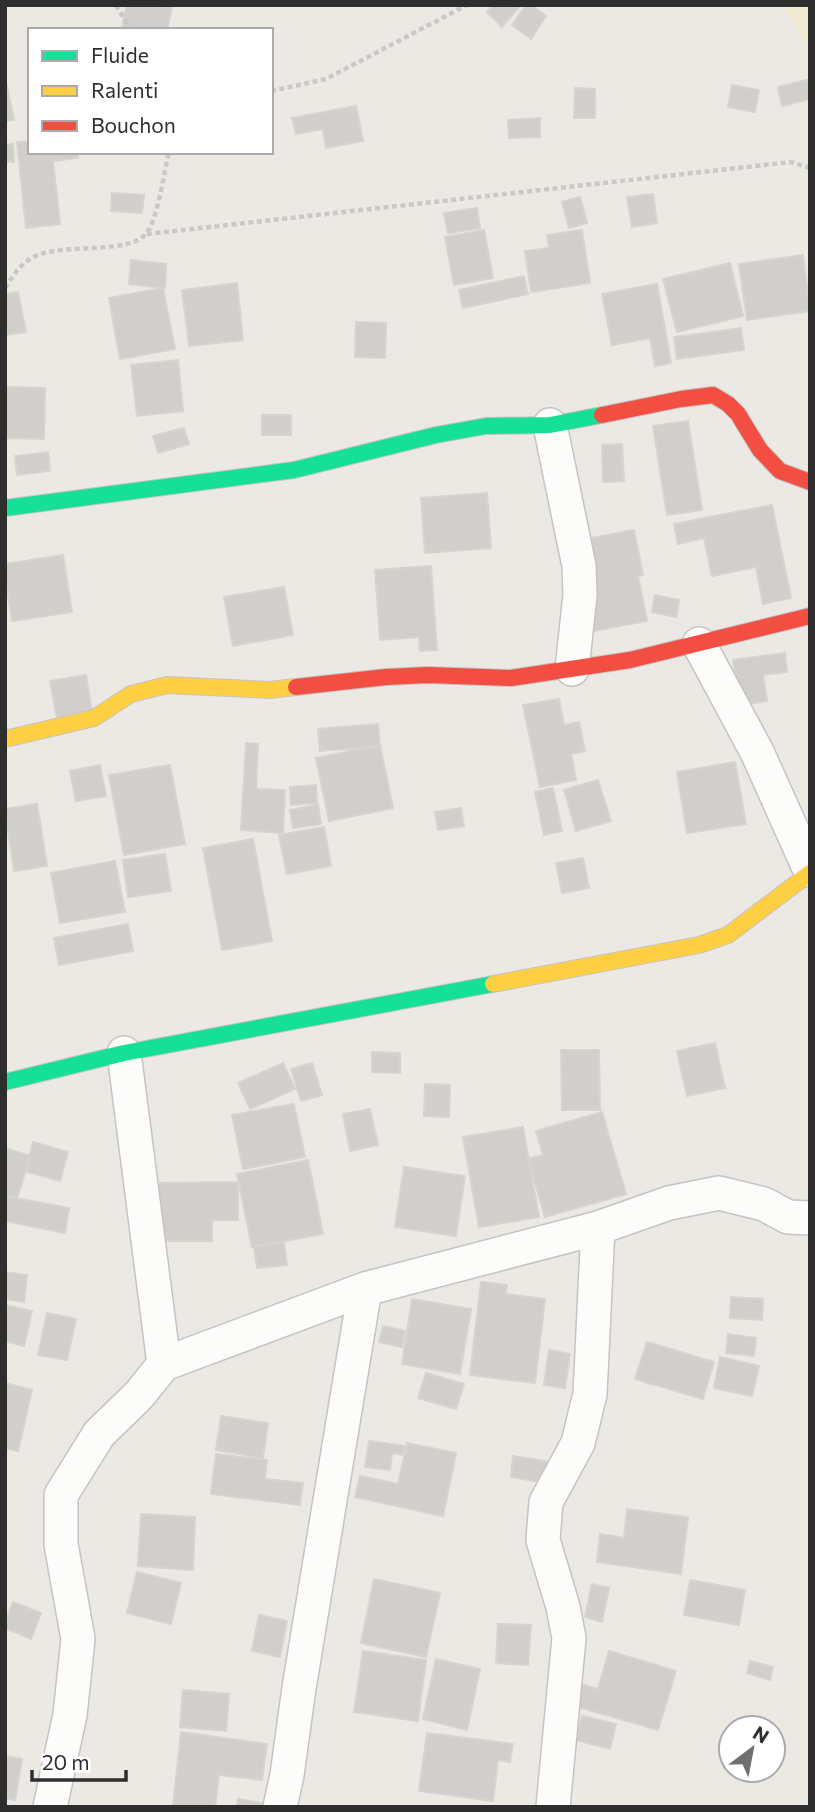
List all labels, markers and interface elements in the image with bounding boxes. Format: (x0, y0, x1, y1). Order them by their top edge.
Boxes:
legend (28, 28, 273, 154)
text: Fluide (91, 42, 149, 67)
text: Ralenti (91, 77, 158, 102)
text: Bouchon (91, 112, 176, 137)
north arrow (717, 1714, 787, 1784)
text: N (749, 1721, 773, 1748)
scale bar (32, 1738, 126, 1782)
text: 20 m (42, 1749, 90, 1774)

